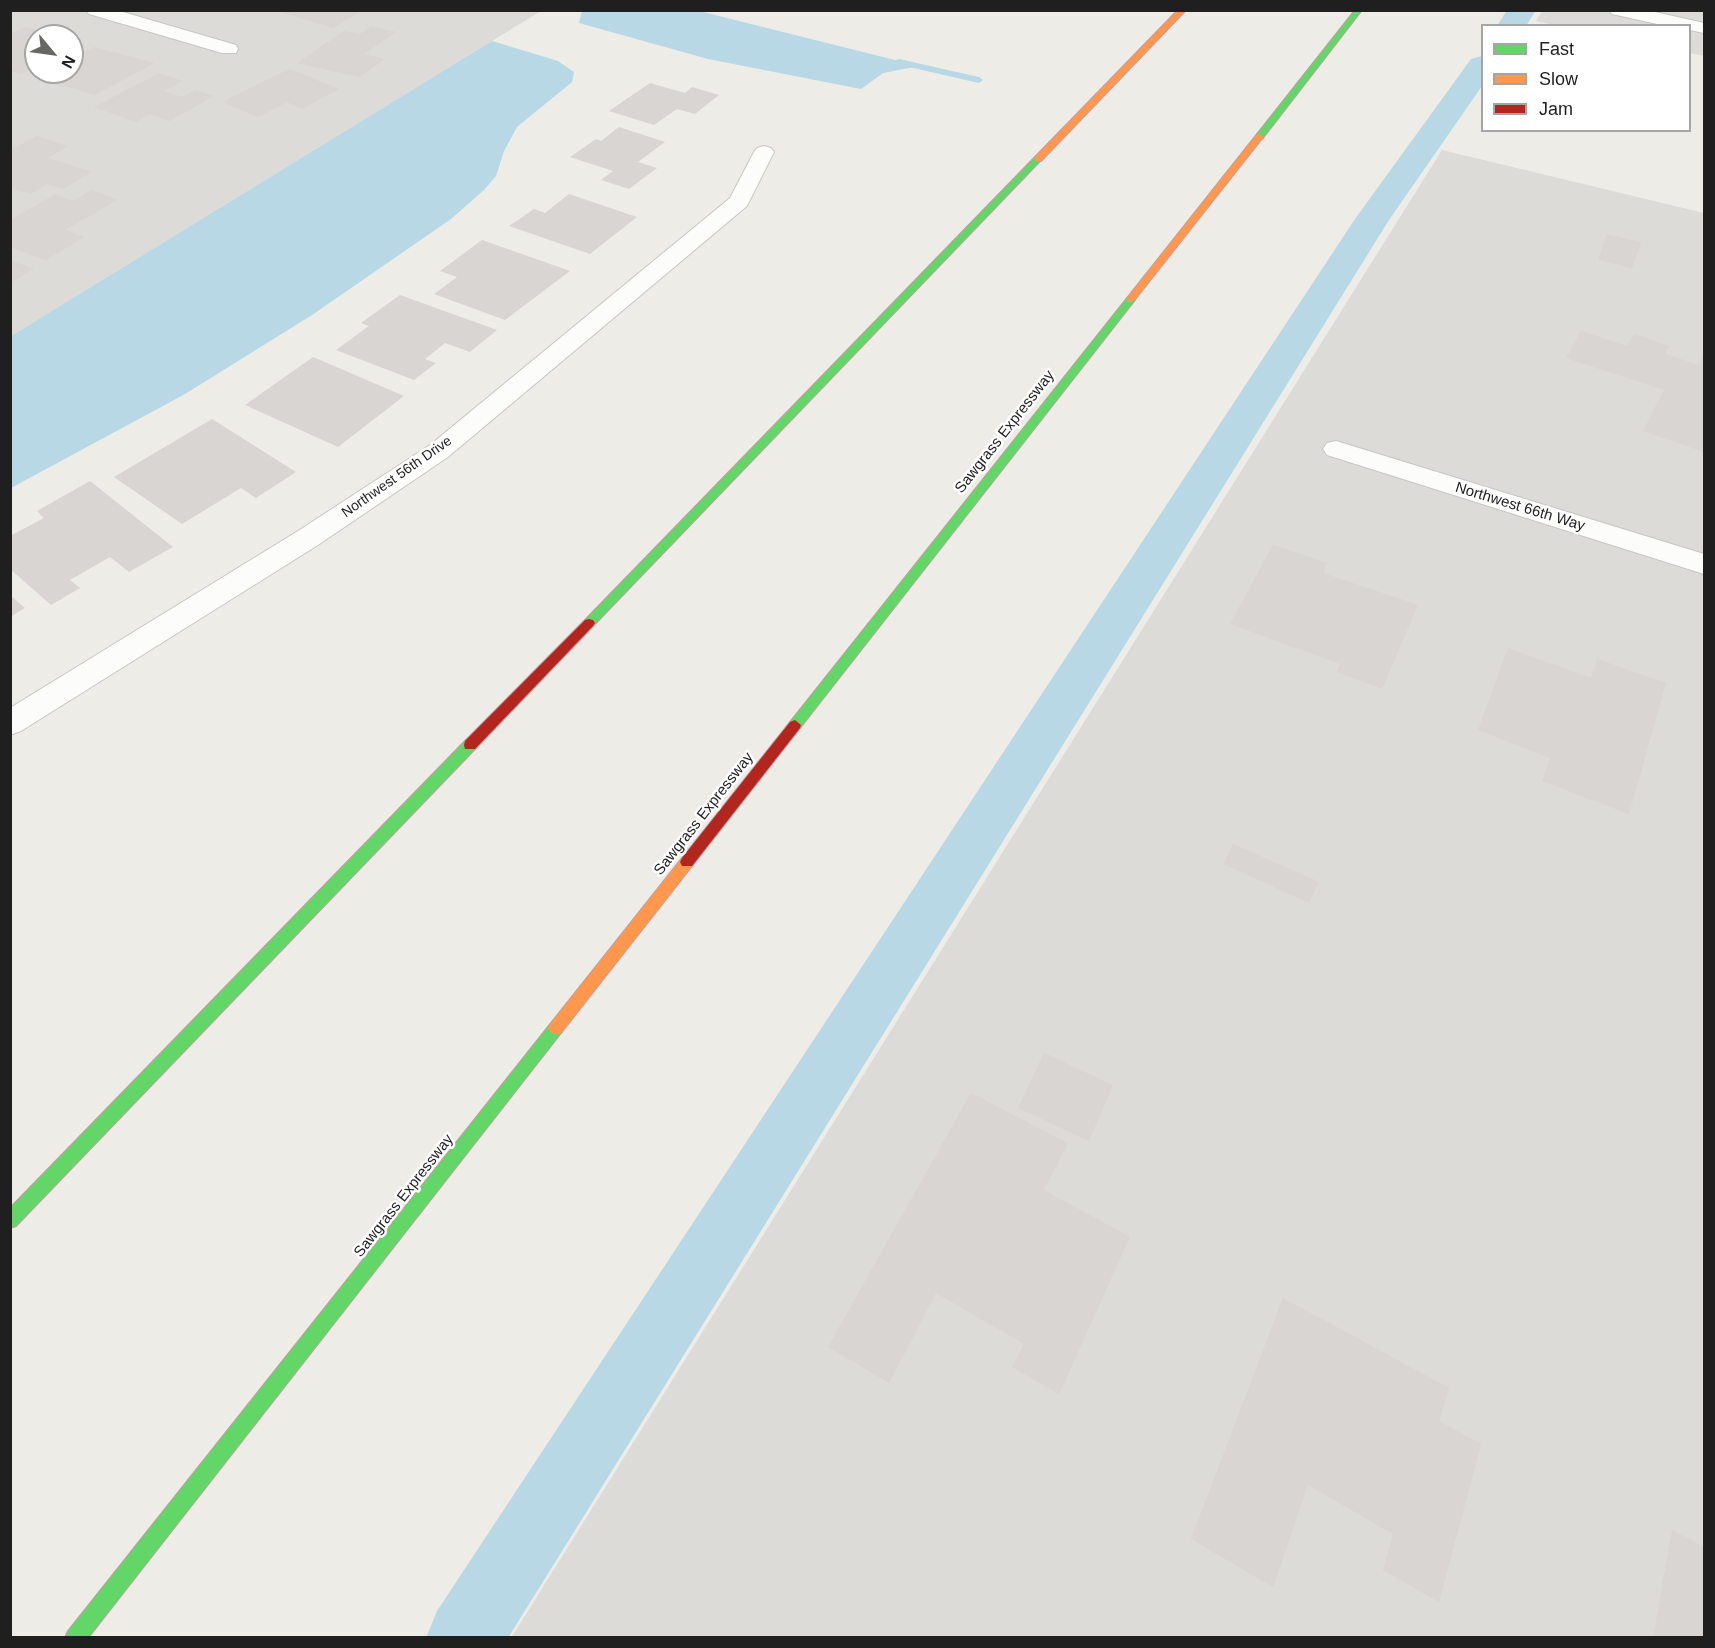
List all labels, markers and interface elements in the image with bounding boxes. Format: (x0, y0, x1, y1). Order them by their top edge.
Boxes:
north arrow (24, 24, 84, 84)
legend (1481, 24, 1691, 132)
text: Fast (1539, 39, 1574, 59)
text: N (58, 53, 79, 71)
text: Slow (1539, 69, 1578, 89)
text: Jam (1539, 99, 1573, 119)
street label: Sawgrass Expressway (951, 367, 1059, 497)
street label: Northwest 56th Drive (339, 433, 455, 521)
street label: Northwest 66th Way (1453, 479, 1587, 535)
street label: Sawgrass Expressway (650, 749, 758, 879)
street label: Sawgrass Expressway (350, 1131, 458, 1261)

